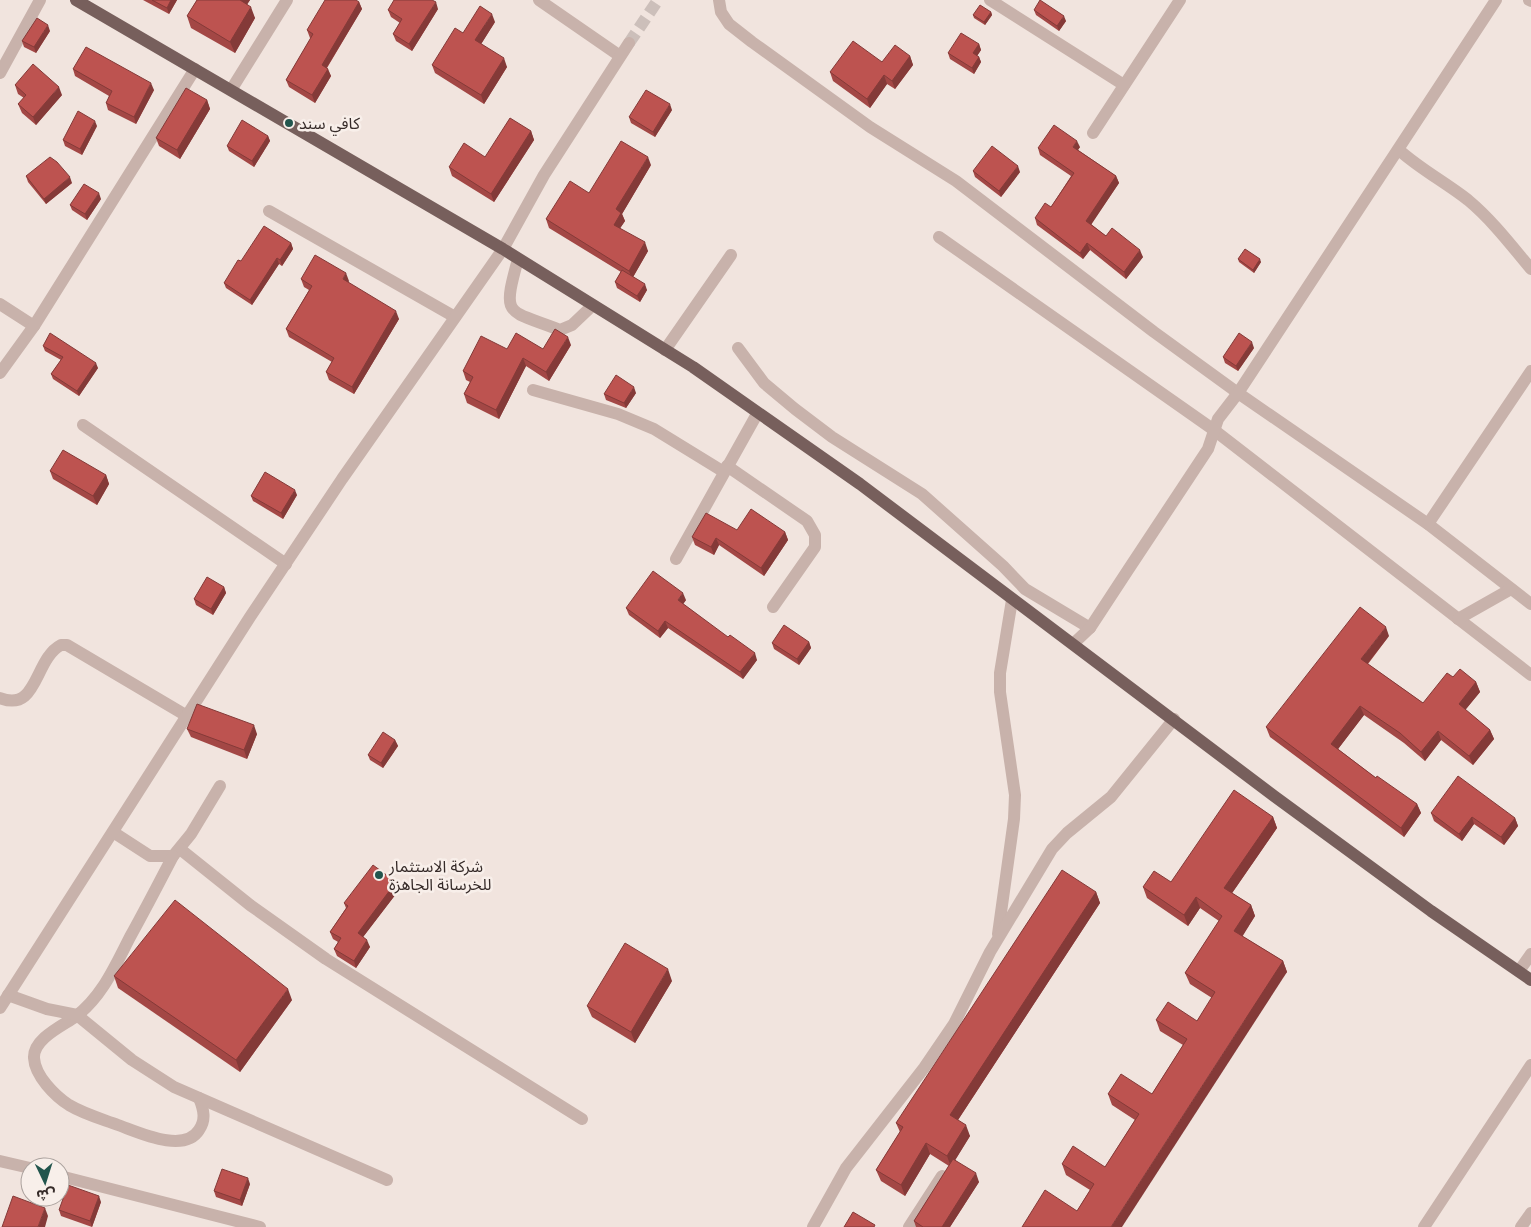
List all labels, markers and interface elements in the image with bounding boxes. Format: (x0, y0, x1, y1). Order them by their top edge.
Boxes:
place label: كافي سند (299, 113, 360, 136)
marker: كافي سند (283, 117, 295, 129)
place label: شركة الاستثمار للخرسانة الجاهزة (388, 856, 491, 894)
marker: شركة الاستثمار للخرسانة الجاهزة (373, 869, 385, 881)
north arrow (20, 1157, 70, 1207)
text: ش (36, 1186, 56, 1205)

